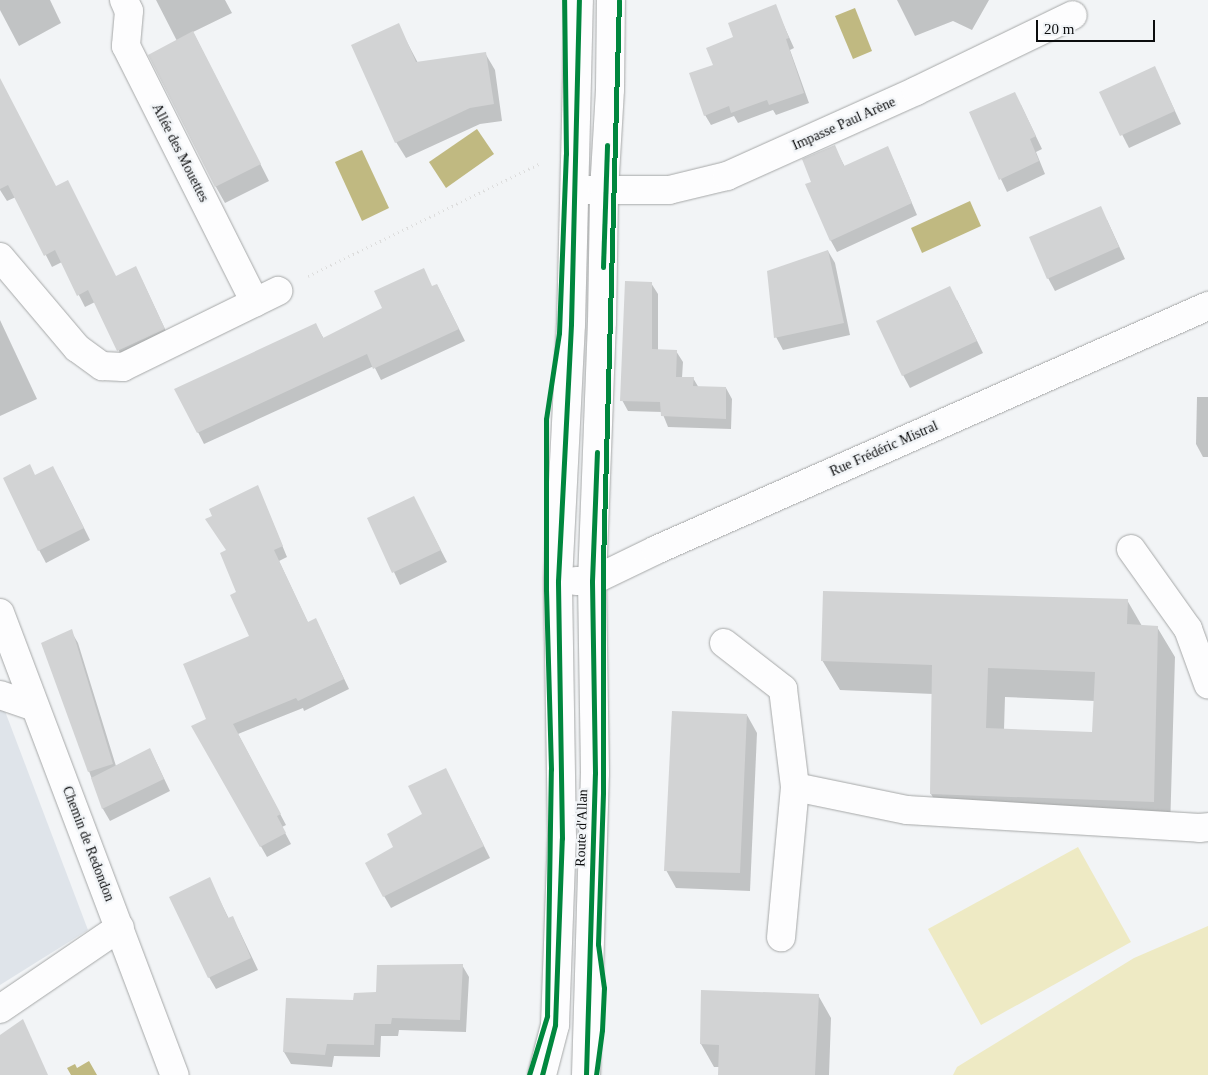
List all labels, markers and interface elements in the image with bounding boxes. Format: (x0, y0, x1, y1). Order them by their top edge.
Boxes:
scale bar (1038, 10, 1157, 42)
text: 20 m (1044, 21, 1074, 37)
street label: Impasse Paul Arène (789, 94, 899, 154)
street label: Allée des Mouettes (148, 101, 212, 205)
street label: Rue Frédéric Mistral (827, 418, 941, 480)
street label: Chemin de Redondon (58, 784, 118, 904)
street label: Route d'Allan (572, 789, 592, 867)

